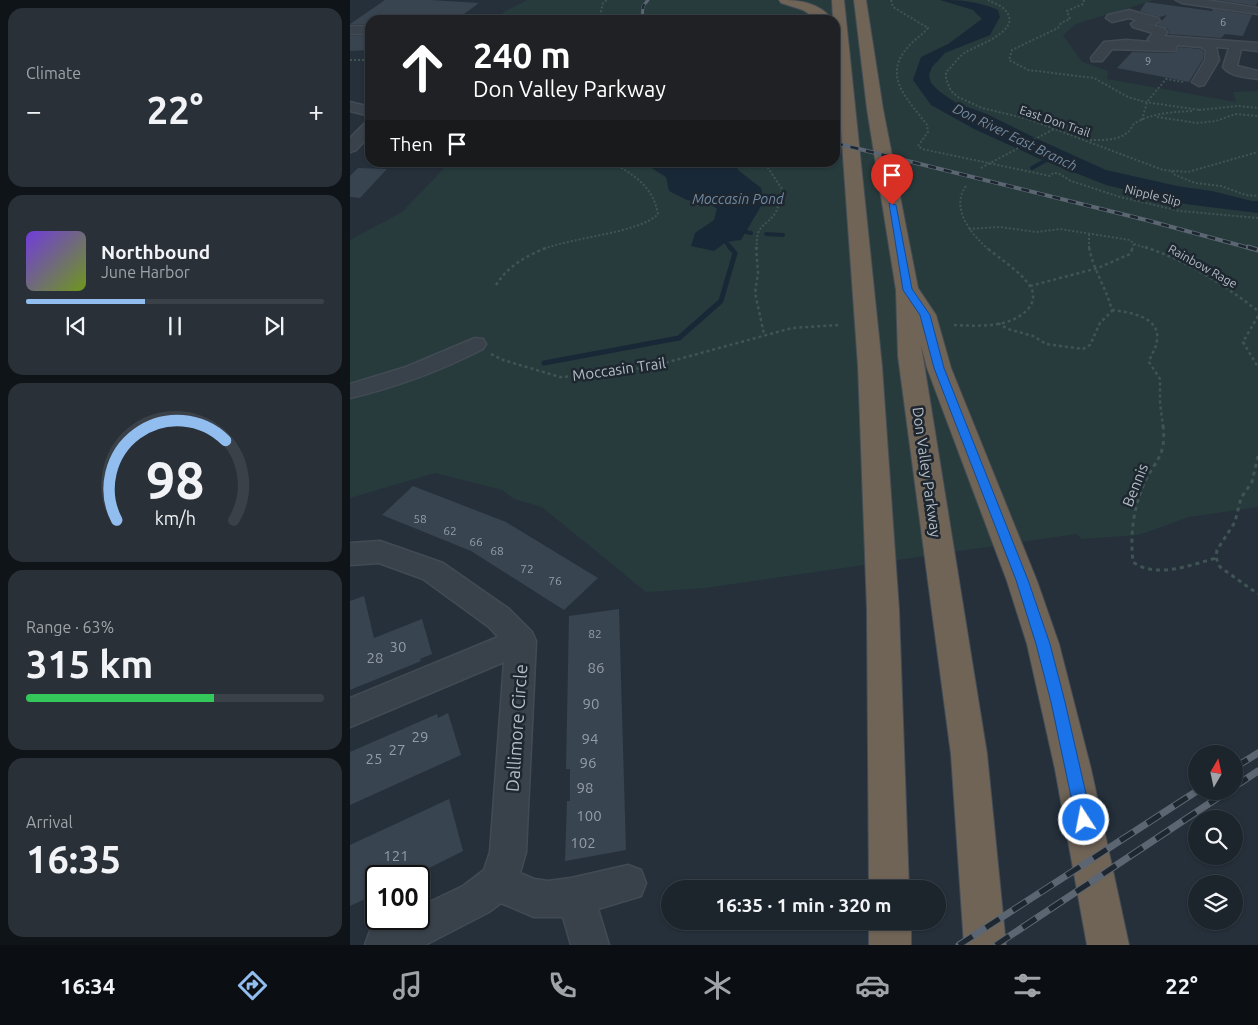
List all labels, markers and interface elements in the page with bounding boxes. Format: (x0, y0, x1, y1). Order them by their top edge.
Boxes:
house number: 6 (1220, 16, 1226, 28)
icon: ahead (390, 35, 455, 100)
text: 240 m (473, 35, 571, 75)
house number: 9 (1145, 55, 1151, 67)
text: Climate (26, 64, 81, 82)
text: Don Valley Parkway (473, 76, 666, 101)
text: 22° (147, 89, 203, 131)
text: − (26, 95, 42, 126)
text: + (308, 95, 324, 126)
water label: Don River East Branch (950, 100, 1080, 174)
street label: East Don Trail (1018, 103, 1092, 139)
icon: arrive (443, 130, 471, 158)
text: Then (390, 133, 433, 155)
pin (871, 154, 913, 205)
icon: arrive (878, 161, 906, 189)
street label: Nipple Slip (1124, 182, 1182, 208)
water label: Moccasin Pond (692, 191, 785, 207)
text: Northbound (101, 241, 210, 263)
street label: Rainbow Rage (1166, 242, 1240, 290)
text: June Harbor (101, 263, 190, 281)
icon: previous (62, 312, 90, 340)
icon: pause (161, 312, 189, 340)
icon: next (260, 312, 288, 340)
street label: Moccasin Trail (571, 354, 667, 384)
street label: Don Valley Parkway (909, 406, 945, 538)
text: 98 (146, 451, 204, 509)
street label: Bennis (1119, 461, 1151, 509)
text: km/h (154, 508, 196, 528)
house number: 58 (413, 512, 427, 525)
house number: 62 (443, 524, 457, 537)
house number: 66 (469, 535, 483, 548)
house number: 68 (490, 544, 504, 557)
house number: 72 (520, 562, 534, 575)
house number: 76 (548, 574, 562, 587)
text: Range · 63% (26, 618, 114, 636)
house number: 82 (588, 627, 602, 640)
house number: 30 (390, 638, 406, 655)
text: 315 km (26, 643, 153, 685)
house number: 28 (367, 649, 383, 666)
house number: 86 (588, 659, 604, 676)
street label: Dallimore Circle (502, 663, 530, 793)
house number: 90 (583, 695, 599, 712)
house number: 29 (412, 728, 428, 745)
house number: 94 (582, 730, 598, 747)
house number: 27 (389, 741, 405, 758)
north arrow (1188, 745, 1242, 800)
map controls (1188, 745, 1243, 930)
house number: 25 (366, 750, 382, 767)
house number: 96 (580, 754, 596, 771)
house number: 98 (577, 779, 593, 796)
position arrow (1057, 793, 1109, 845)
house number: 100 (576, 807, 602, 824)
button: search (1188, 810, 1243, 865)
text: Arrival (26, 813, 73, 831)
house number: 102 (570, 834, 596, 851)
text: 16:35 (26, 838, 121, 880)
house number: 121 (383, 847, 409, 864)
speed limit sign: 100 (365, 865, 430, 930)
button: layers (1188, 875, 1243, 930)
text: 16:35 · 1 min · 320 m (716, 894, 891, 916)
icon: directions (235, 968, 270, 1003)
icon: music (390, 968, 425, 1003)
icon: phone (545, 968, 580, 1003)
icon: climate (700, 968, 735, 1003)
icon: car (855, 968, 890, 1003)
icon: filters (1010, 968, 1045, 1003)
text: 16:34 (60, 973, 115, 998)
text: 22° (1165, 973, 1198, 998)

